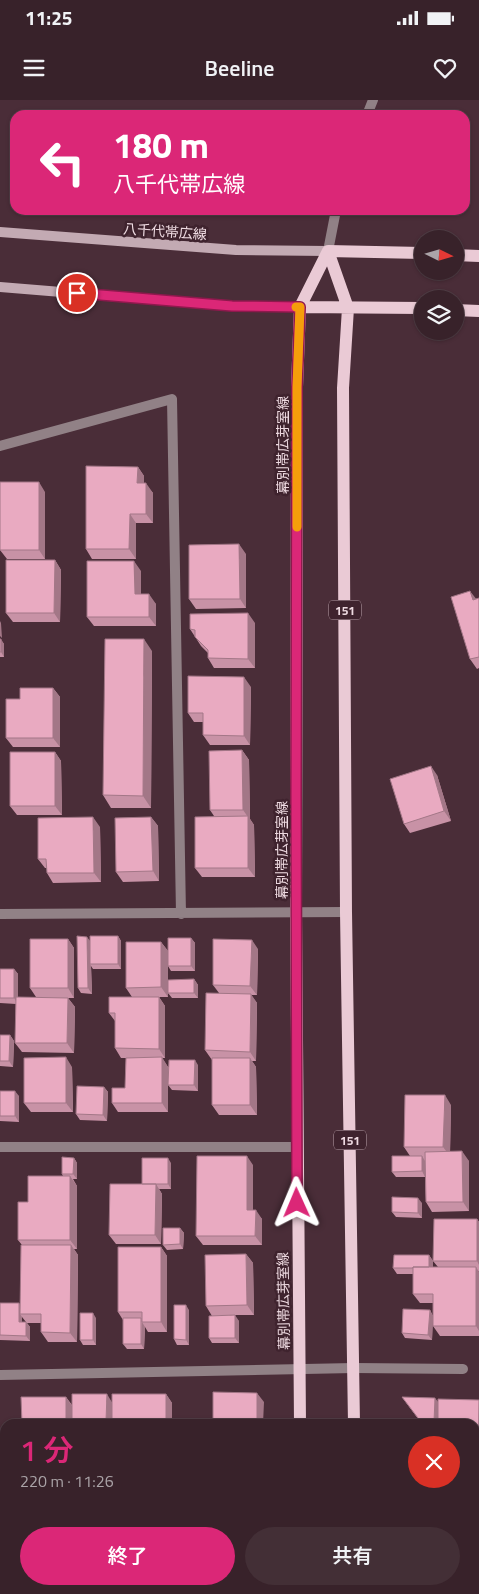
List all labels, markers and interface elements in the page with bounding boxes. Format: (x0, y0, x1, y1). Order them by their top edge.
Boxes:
text: 11:25 (25, 3, 72, 32)
text: Beeline (205, 51, 274, 85)
icon: menu (20, 54, 48, 82)
icon: heart (431, 54, 459, 82)
text: 180 m (113, 118, 209, 172)
icon: left (30, 130, 95, 195)
text: 八千代帯広線 (113, 167, 245, 201)
street label: 八千代帯広線 (122, 218, 208, 244)
north arrow (414, 230, 464, 280)
map controls (414, 230, 464, 340)
pin (56, 272, 98, 314)
icon: arrive (63, 279, 91, 307)
button: layers (414, 290, 464, 340)
street label: 幕別帯広芽室線 (272, 396, 293, 494)
road number: 151 (329, 600, 361, 620)
street label: 幕別帯広芽室線 (271, 801, 292, 899)
road number: 151 (334, 1130, 366, 1150)
position arrow (270, 1176, 322, 1228)
street label: 幕別帯広芽室線 (272, 1252, 294, 1350)
text: 1 分 (20, 1427, 73, 1473)
button: close (408, 1436, 460, 1488)
text: 220 m · 11:26 (20, 1469, 114, 1493)
button: 終了 (20, 1527, 235, 1585)
button: 共有 (245, 1527, 460, 1585)

